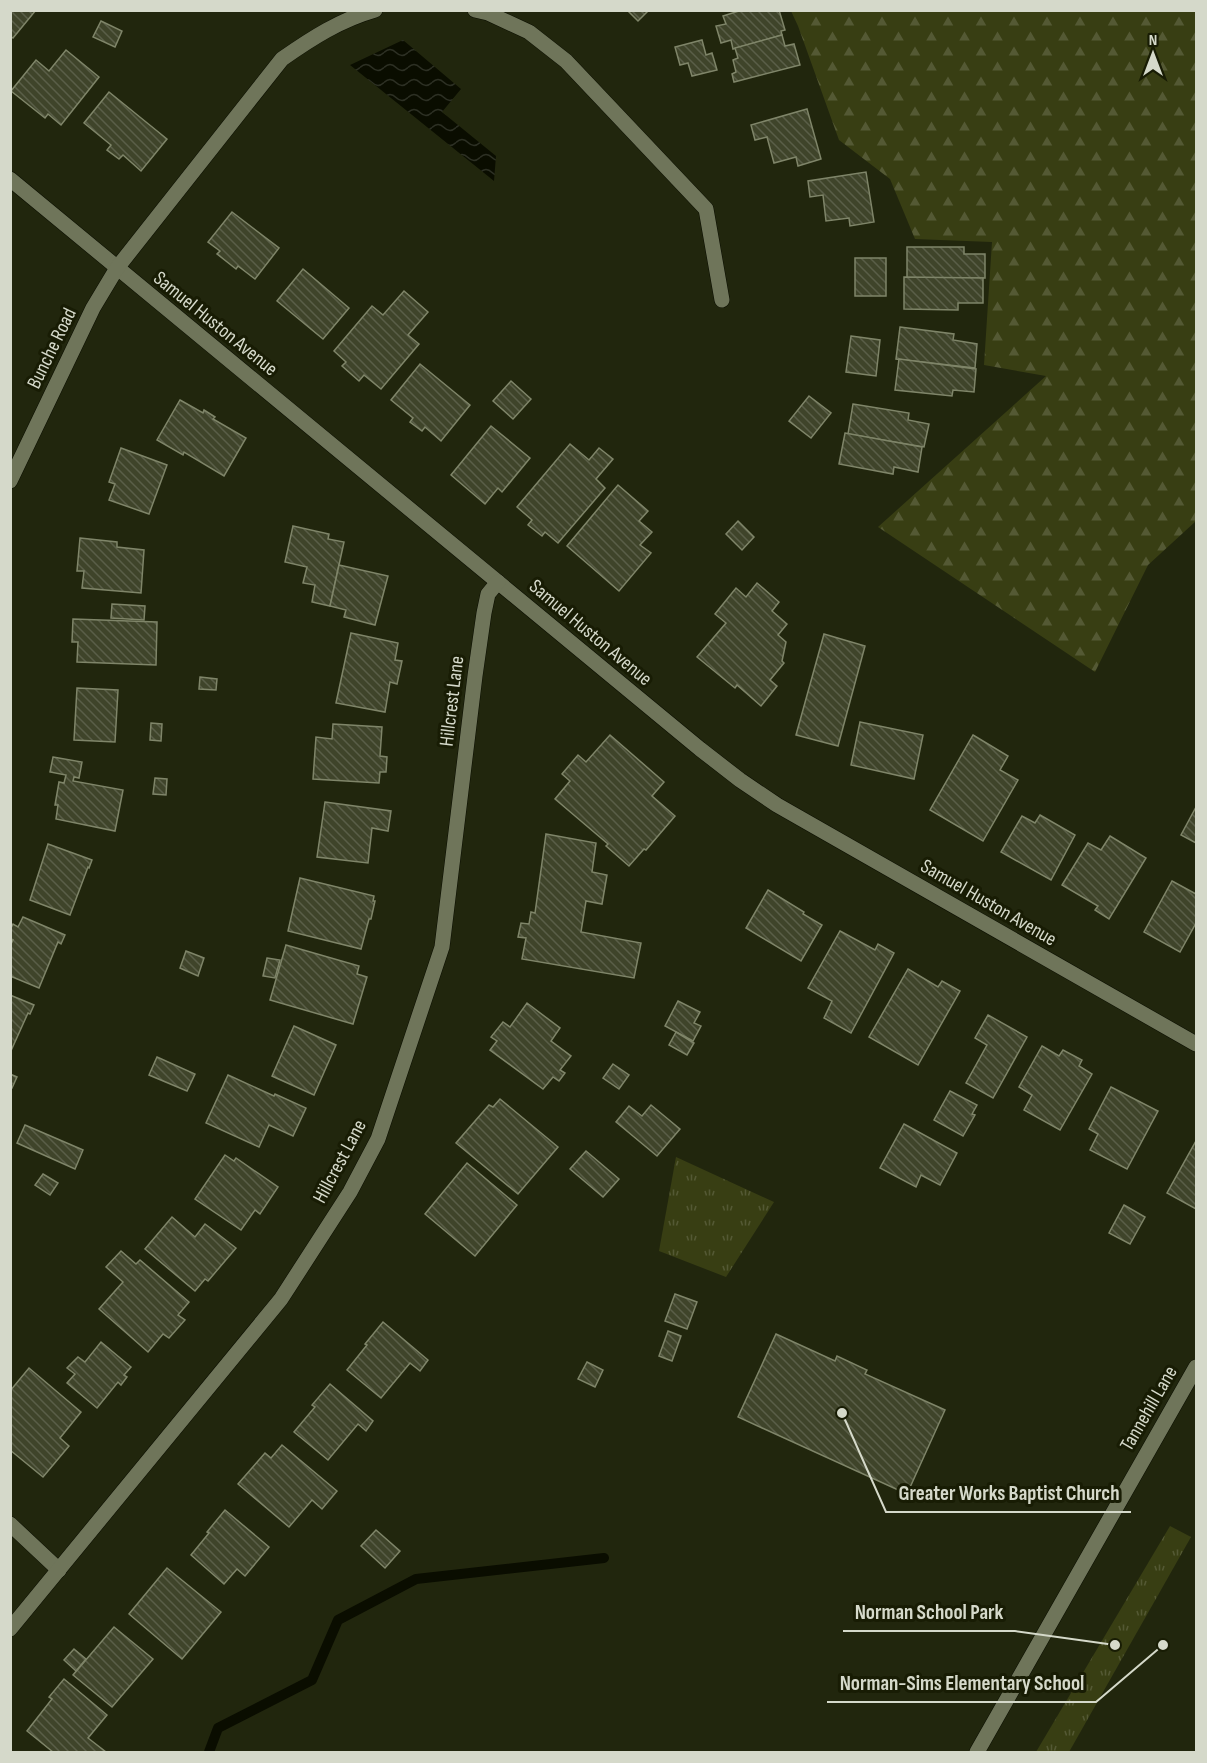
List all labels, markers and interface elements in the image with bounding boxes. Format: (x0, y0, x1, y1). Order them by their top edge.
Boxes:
north arrow (1123, 24, 1183, 84)
text: N (1149, 31, 1157, 50)
street label: Samuel Huston Avenue (148, 266, 282, 381)
street label: Bunche Road (22, 304, 82, 393)
street label: Samuel Huston Avenue (524, 574, 657, 691)
street label: Hillcrest Lane (435, 655, 469, 748)
street label: Samuel Huston Avenue (916, 854, 1061, 952)
street label: Hillcrest Lane (308, 1116, 372, 1207)
street label: Tannehill Lane (1115, 1362, 1183, 1455)
callout: Greater Works Baptist Church (886, 1473, 1131, 1512)
text: Greater Works Baptist Church (898, 1481, 1120, 1506)
callout: Norman School Park (843, 1592, 1015, 1631)
text: Norman School Park (855, 1600, 1003, 1625)
callout: Norman-Sims Elementary School (827, 1663, 1096, 1702)
text: Norman-Sims Elementary School (840, 1671, 1084, 1696)

